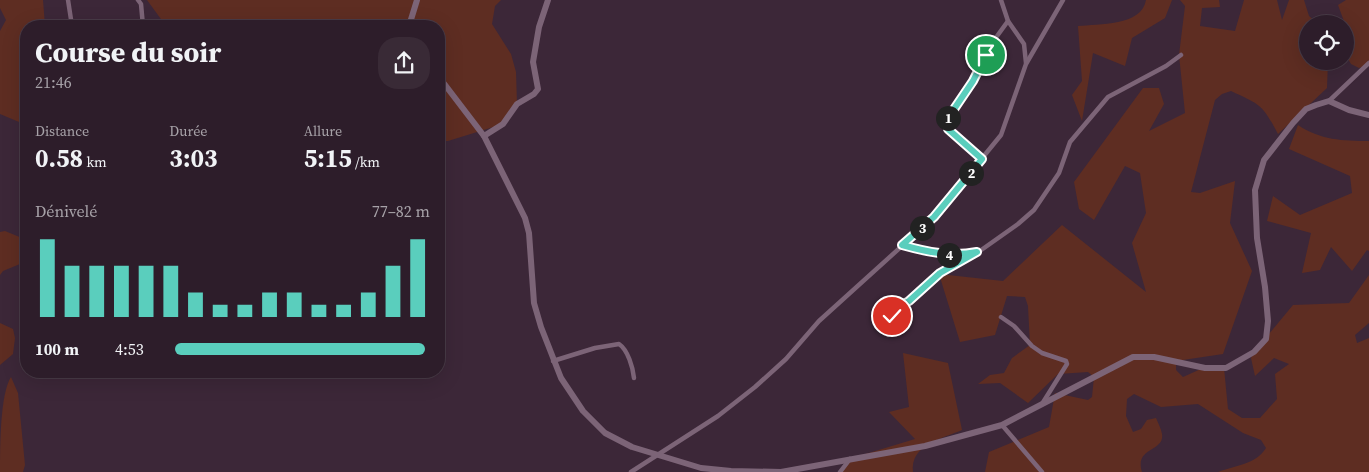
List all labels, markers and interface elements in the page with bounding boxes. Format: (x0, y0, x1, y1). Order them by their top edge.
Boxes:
map controls (1299, 15, 1354, 70)
button: locate (1299, 15, 1354, 70)
text: Course du soir (35, 33, 221, 71)
pin (965, 34, 1007, 76)
button: share (378, 37, 430, 89)
icon: arrive (972, 41, 1000, 69)
text: 21:46 (35, 71, 72, 93)
pin: 1 (936, 106, 960, 130)
text: 1 (945, 108, 952, 128)
text: Distance (35, 121, 89, 141)
text: Durée (169, 121, 208, 141)
text: Allure (304, 121, 342, 141)
text: 0.58 (35, 141, 83, 175)
text: 3:03 (169, 141, 217, 175)
text: 5:15 (304, 141, 352, 175)
text: km (83, 152, 107, 172)
text: /km (352, 152, 380, 172)
pin: 2 (958, 160, 984, 186)
text: 2 (968, 163, 975, 183)
text: Dénivelé (35, 200, 97, 222)
text: 77–82 m (372, 200, 430, 222)
pin: 3 (910, 216, 934, 240)
text: 3 (919, 218, 926, 238)
pin: 4 (936, 242, 962, 268)
text: 4 (946, 245, 953, 265)
pin (871, 295, 913, 337)
icon: check (878, 302, 906, 330)
text: 100 m (35, 338, 79, 360)
text: 4:53 (115, 338, 144, 360)

